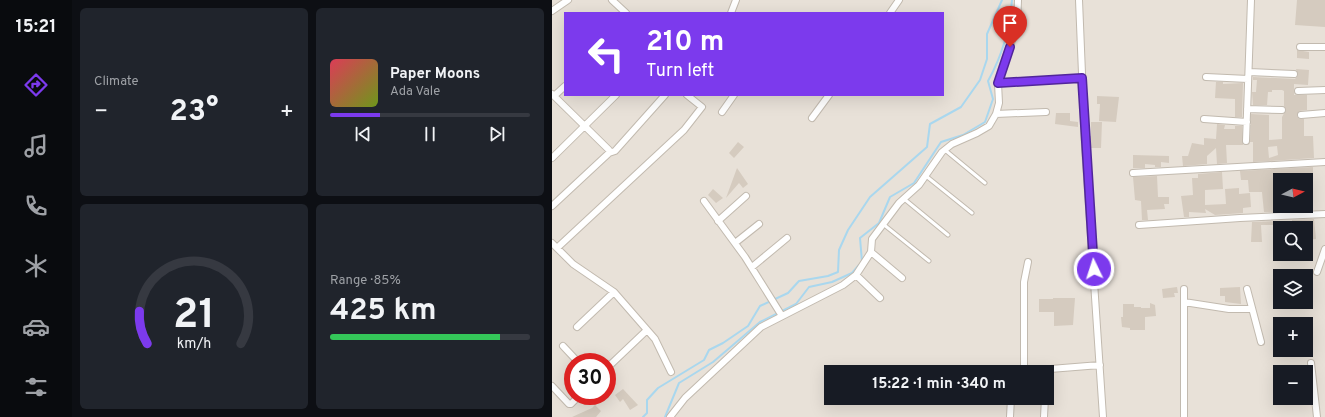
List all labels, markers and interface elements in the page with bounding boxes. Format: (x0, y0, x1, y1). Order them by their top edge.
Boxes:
pin (993, 6, 1027, 47)
icon: arrive (999, 12, 1021, 34)
text: 15:21 (16, 16, 56, 39)
text: 210 m (646, 25, 724, 61)
icon: left (580, 28, 632, 80)
text: Turn left (646, 60, 714, 83)
text: Paper Moons (390, 65, 480, 84)
icon: directions (22, 71, 50, 99)
text: Climate (94, 74, 139, 90)
text: Ada Vale (390, 84, 440, 100)
text: 23° (170, 94, 218, 131)
text: − (94, 99, 108, 126)
text: + (280, 99, 294, 126)
icon: previous (352, 123, 374, 145)
icon: pause (419, 123, 441, 145)
icon: next (486, 123, 508, 145)
icon: music (22, 132, 50, 160)
north arrow (1273, 173, 1313, 213)
map controls (1273, 173, 1313, 405)
icon: phone (22, 192, 50, 220)
button: search (1273, 221, 1313, 261)
position arrow (1073, 248, 1115, 290)
icon: climate (22, 252, 50, 280)
button: layers (1273, 269, 1313, 309)
text: Range · 85% (330, 273, 401, 289)
text: 21 (173, 290, 215, 343)
text: 425 km (330, 293, 437, 330)
icon: car (22, 313, 50, 341)
button: + (1273, 317, 1313, 357)
text: km/h (177, 335, 211, 353)
speed limit sign: 30 (564, 353, 616, 405)
button: − (1273, 365, 1313, 405)
icon: filters (22, 373, 50, 401)
text: 15:22 · 1 min · 340 m (872, 375, 1006, 394)

